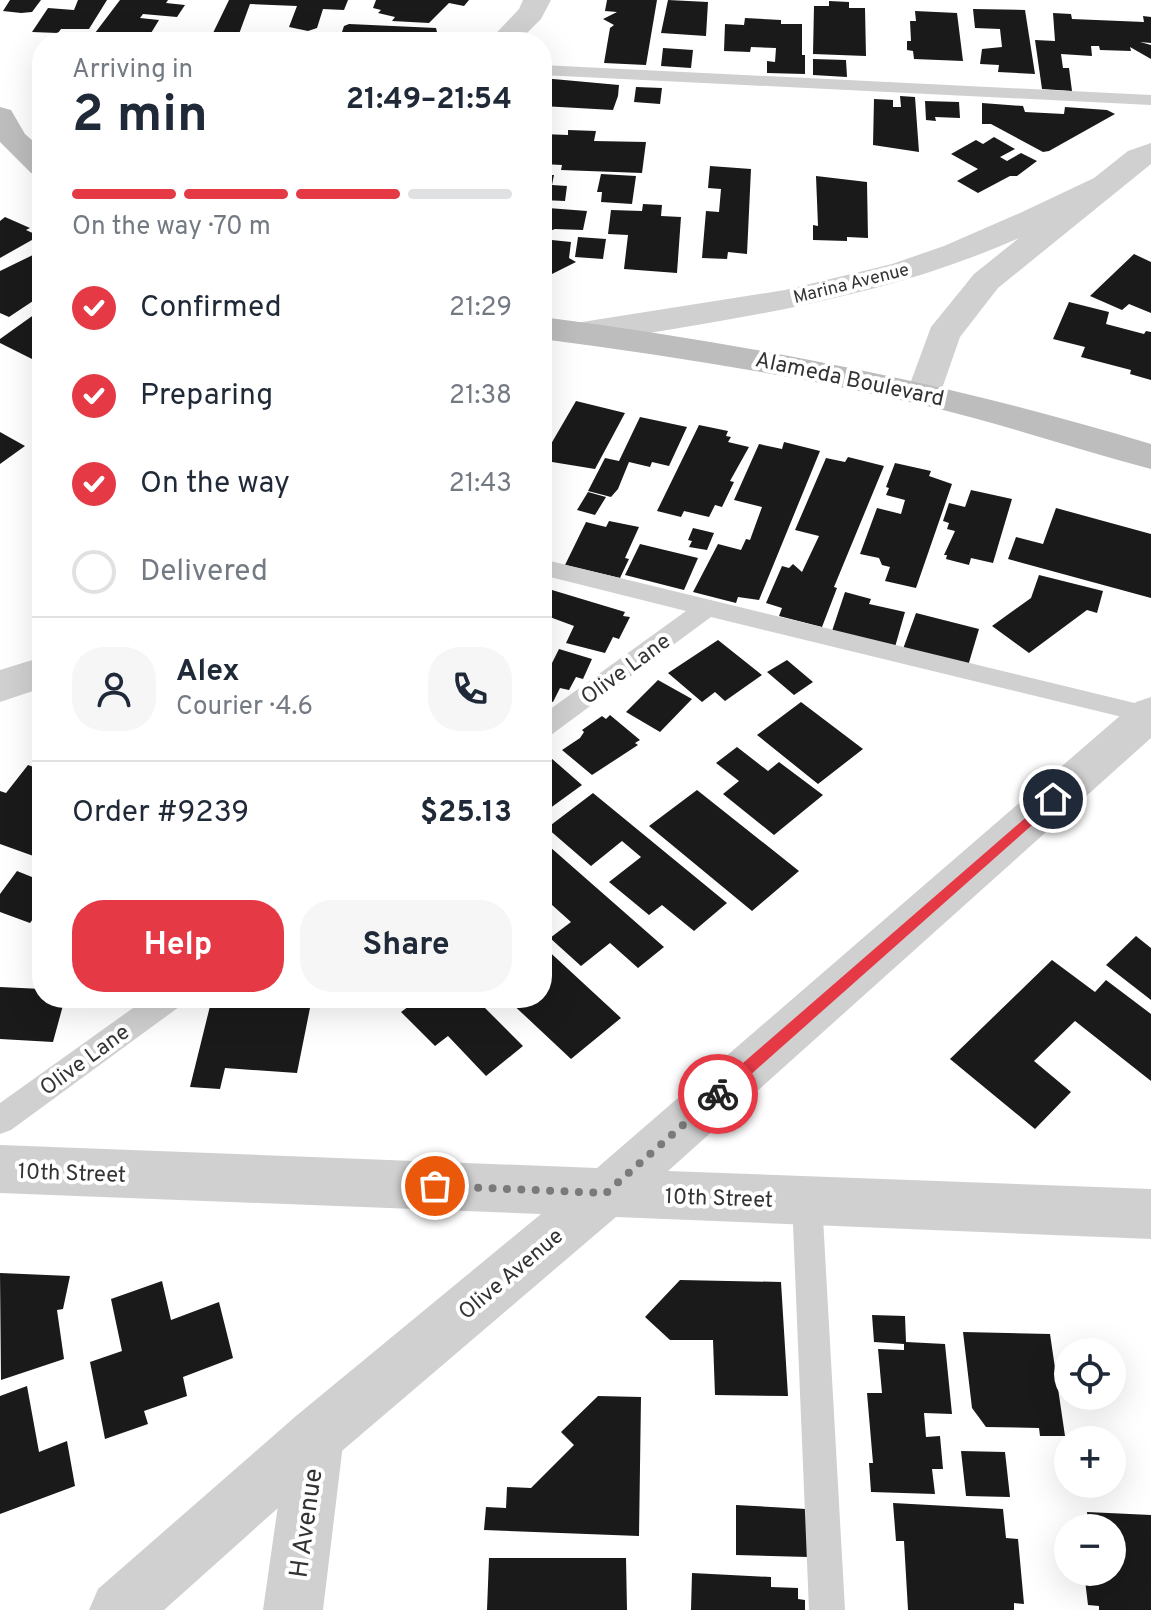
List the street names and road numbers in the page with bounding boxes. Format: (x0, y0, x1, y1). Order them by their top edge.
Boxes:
street label: Marina Avenue (791, 259, 912, 310)
street label: Alameda Boulevard (753, 347, 946, 414)
street label: Olive Lane (576, 628, 677, 712)
street label: Olive Lane (35, 1019, 136, 1103)
street label: 10th Street (17, 1159, 127, 1190)
street label: 10th Street (664, 1184, 774, 1215)
street label: Olive Avenue (454, 1223, 569, 1326)
street label: H Avenue (283, 1466, 331, 1580)

